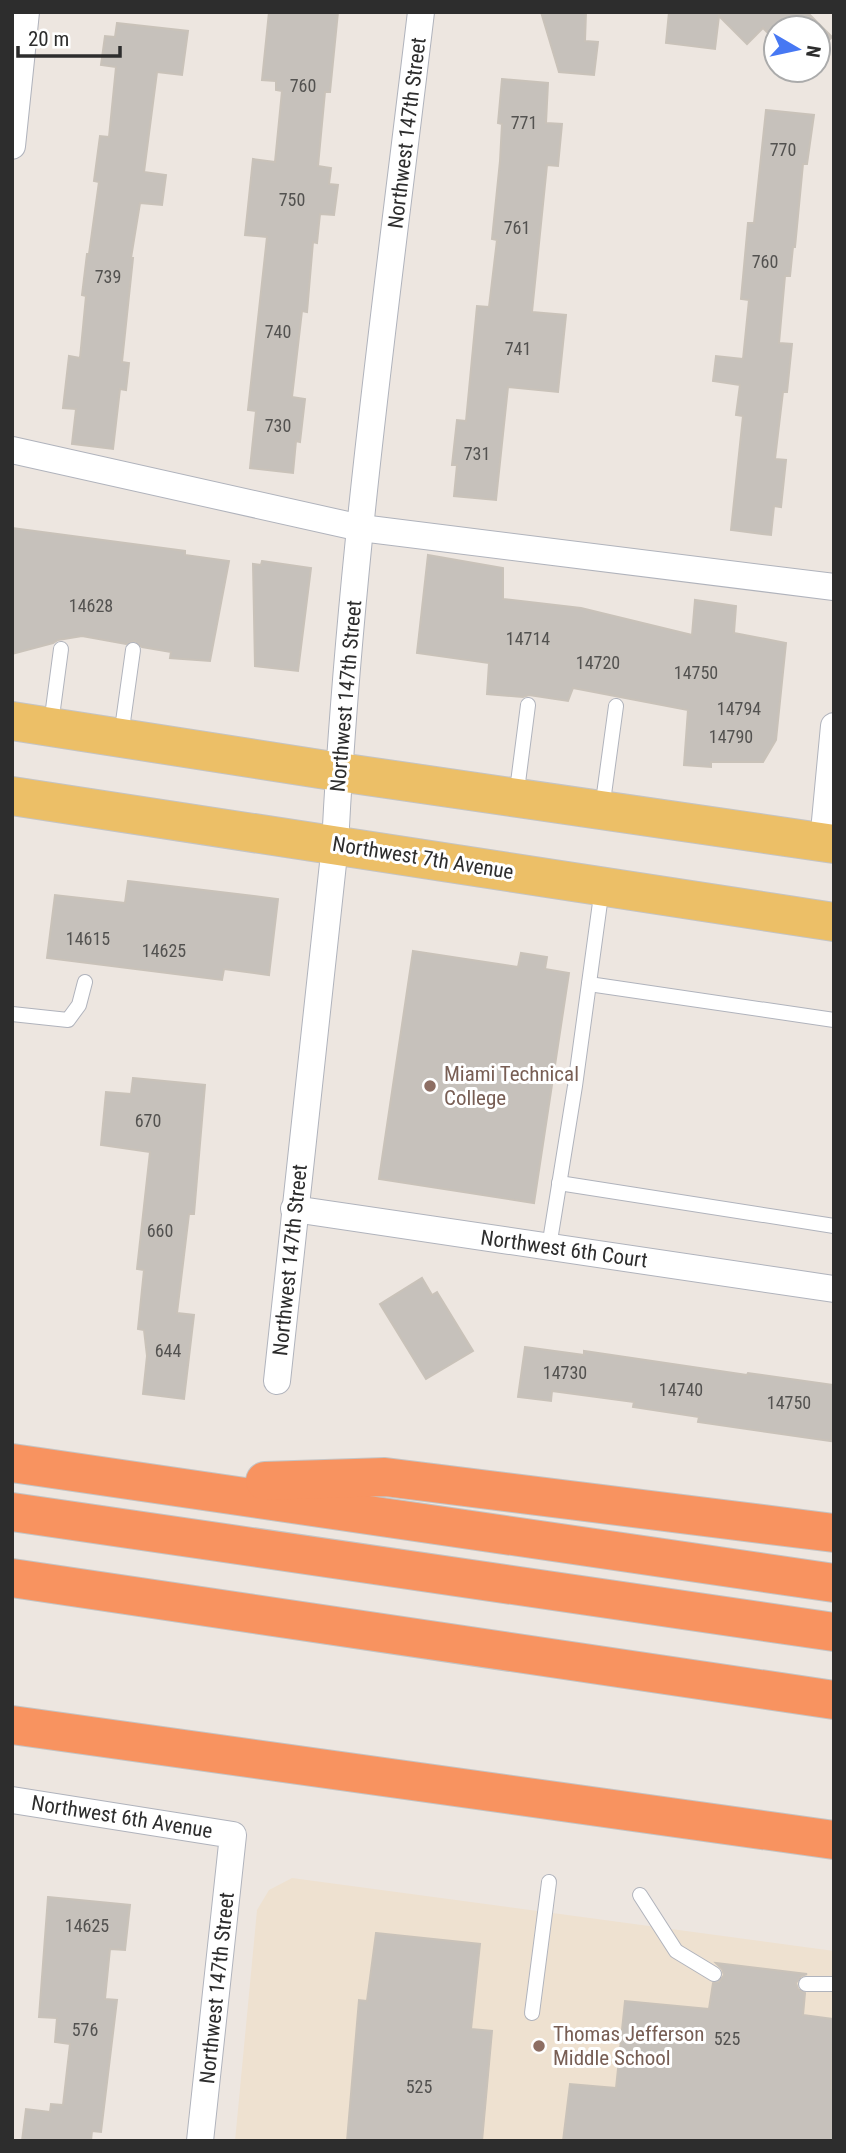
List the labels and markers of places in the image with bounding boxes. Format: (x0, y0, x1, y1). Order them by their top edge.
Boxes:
place label: Miami Technical College (444, 1062, 579, 1110)
marker: Miami Technical College (422, 1078, 438, 1094)
place label: Thomas Jefferson Middle School (553, 2022, 704, 2070)
marker: Thomas Jefferson Middle School (531, 2038, 547, 2054)

